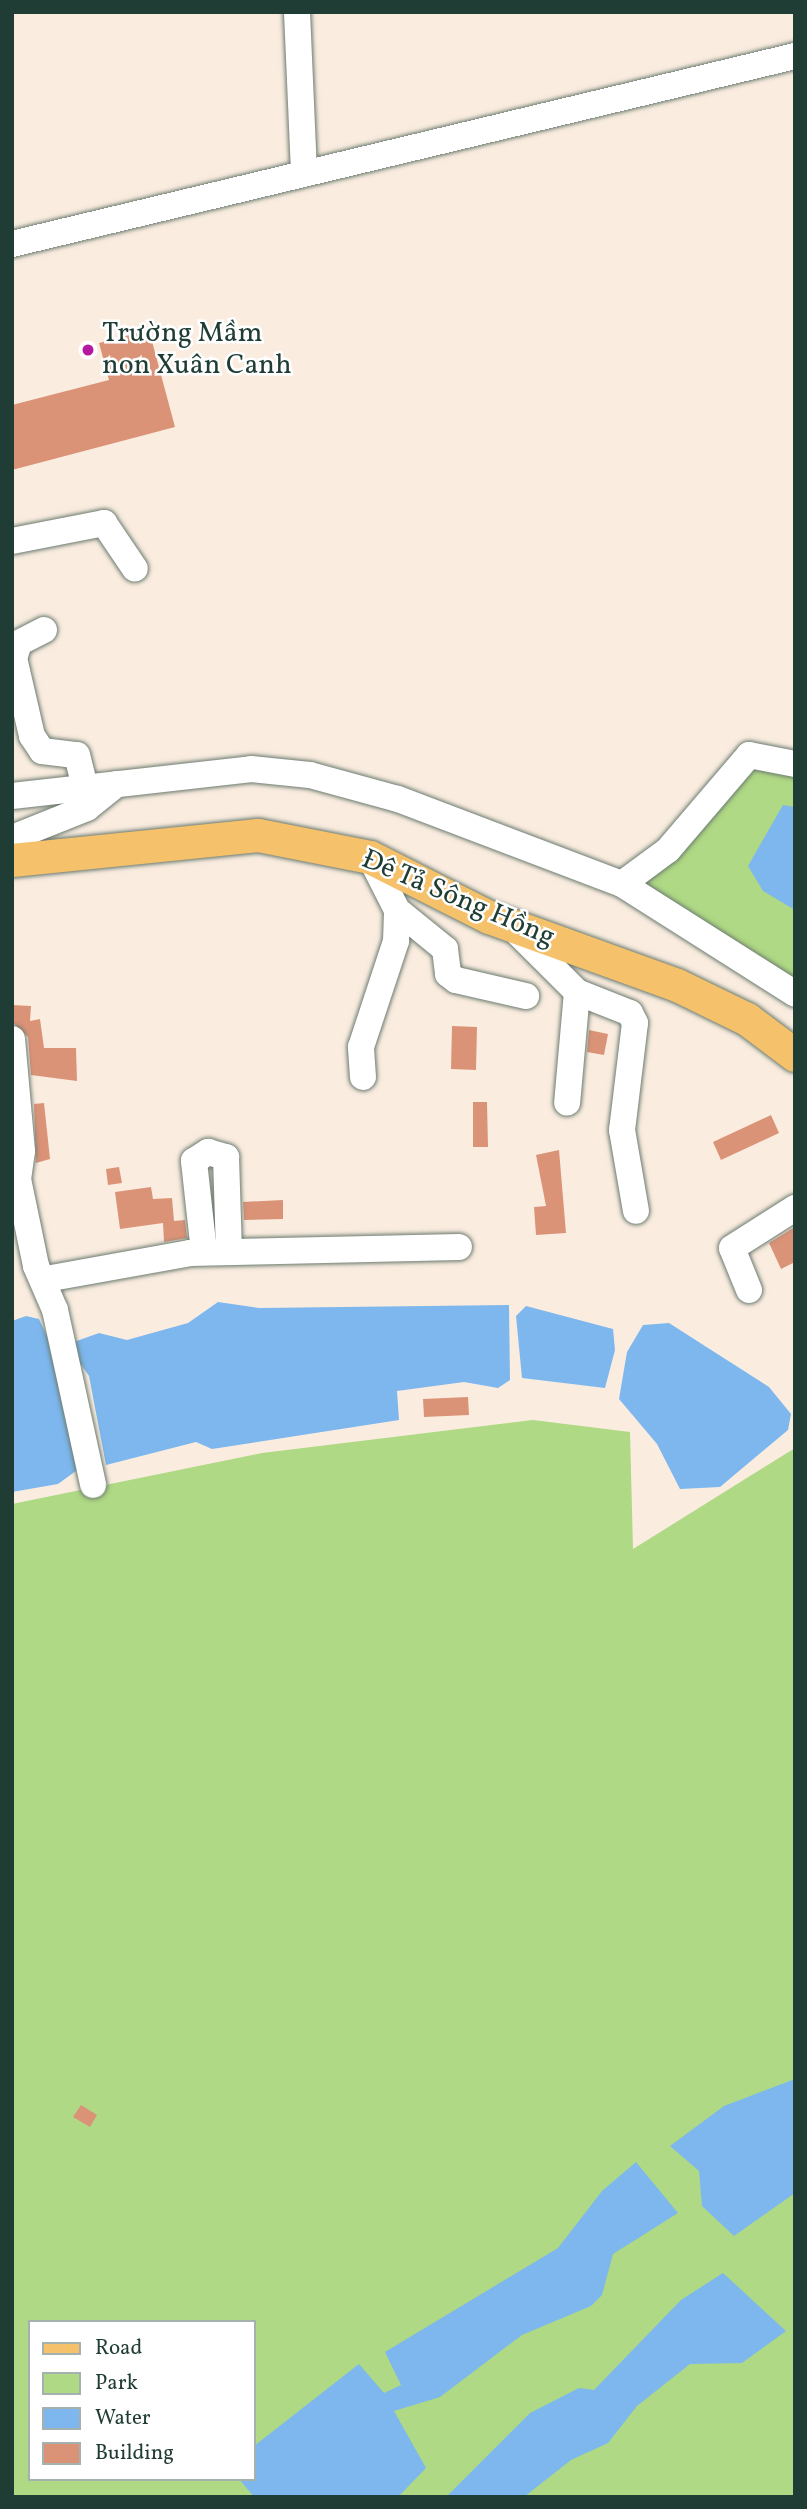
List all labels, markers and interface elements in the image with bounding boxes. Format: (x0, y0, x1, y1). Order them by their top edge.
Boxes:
place label: Trường Mầm non Xuân Canh (102, 317, 292, 383)
marker: Trường Mầm non Xuân Canh (80, 342, 96, 358)
street label: Đê Tả Sông Hồng (356, 843, 560, 955)
legend (28, 2320, 256, 2481)
text: Road (95, 2334, 142, 2363)
text: Park (95, 2369, 138, 2398)
text: Water (95, 2404, 151, 2433)
text: Building (95, 2439, 174, 2468)

